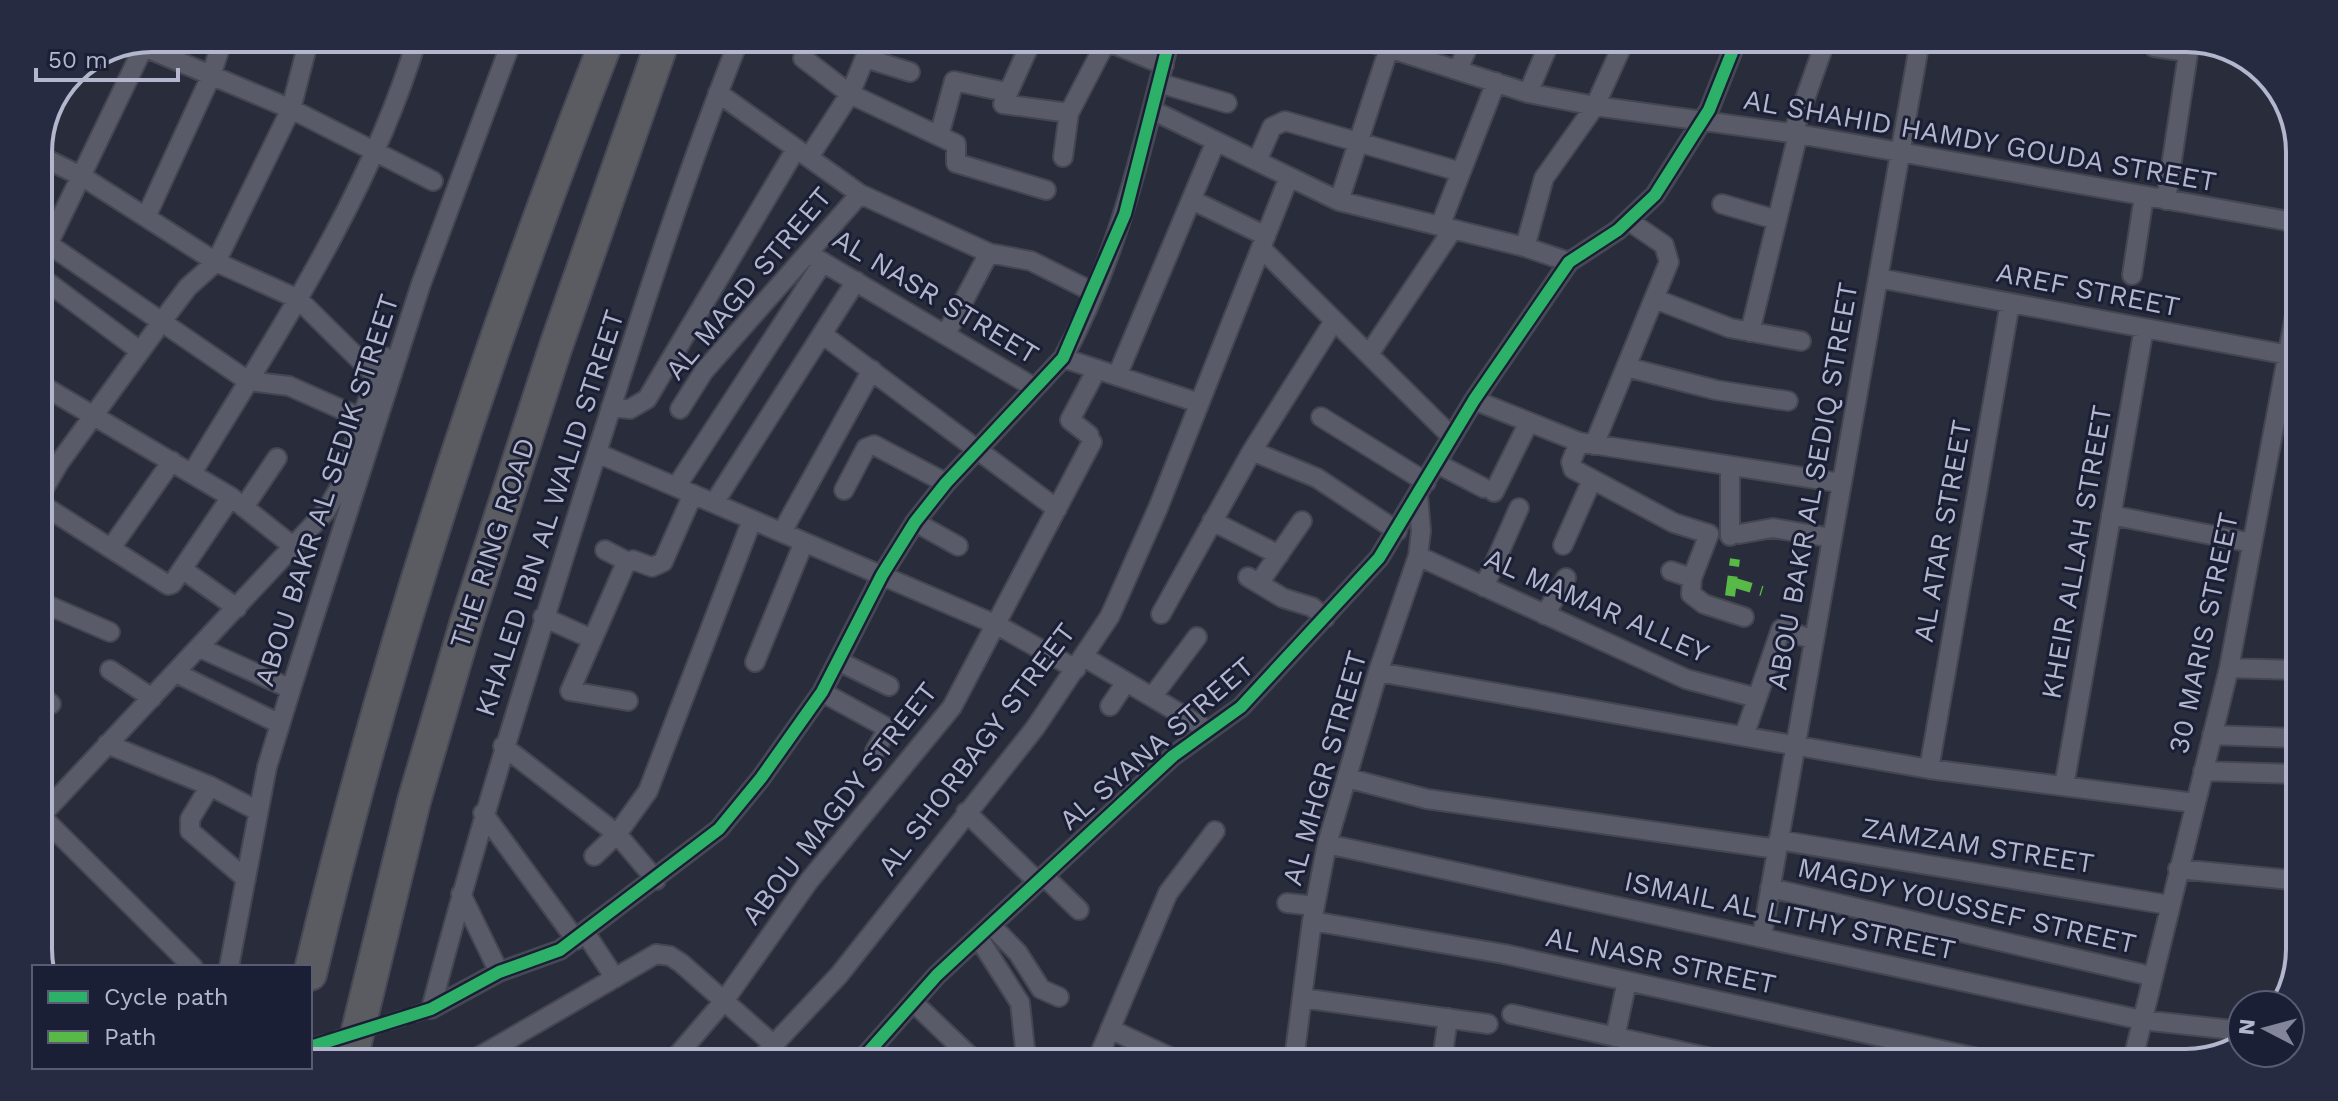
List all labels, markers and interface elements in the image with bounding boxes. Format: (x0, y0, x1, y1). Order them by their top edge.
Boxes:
scale bar (36, 32, 178, 82)
text: 50 m (48, 46, 108, 74)
street label: AL SHAHID HAMDY GOUDA STREET (1741, 83, 2219, 198)
street label: AL MAGD STREET (658, 180, 839, 386)
street label: AL NASR STREET (827, 222, 1045, 371)
street label: AREF STREET (1993, 256, 2183, 323)
street label: ABOU BAKR AL SEDIQ STREET (1760, 280, 1865, 692)
street label: ABOU BAKR AL SEDIK STREET (247, 290, 406, 690)
street label: KHALED IBN AL WALID STREET (468, 306, 631, 720)
street label: KHEIR ALLAH STREET (2034, 402, 2119, 702)
street label: AL ATAR STREET (1907, 417, 1978, 645)
street label: THE RING ROAD (443, 434, 542, 653)
street label: 30 MARIS STREET (2162, 510, 2245, 757)
street label: AL MAMAR ALLEY (1480, 541, 1714, 670)
street label: AL SHORBAGY STREET (871, 616, 1082, 882)
street label: AL MHGR STREET (1275, 647, 1374, 889)
street label: AL SYANA STREET (1052, 650, 1260, 837)
street label: ABOU MAGDY STREET (735, 676, 944, 931)
street label: ZAMZAM STREET (1859, 811, 2097, 880)
street label: MAGDY YOUSSEF STREET (1795, 850, 2139, 961)
street label: ISMAIL AL LITHY STREET (1621, 864, 1958, 967)
street label: AL NASR STREET (1543, 920, 1779, 1001)
legend (32, 965, 312, 1069)
text: Cycle path (104, 983, 229, 1011)
north arrow (2226, 989, 2306, 1069)
text: N (2233, 1018, 2260, 1036)
text: Path (104, 1023, 157, 1051)

